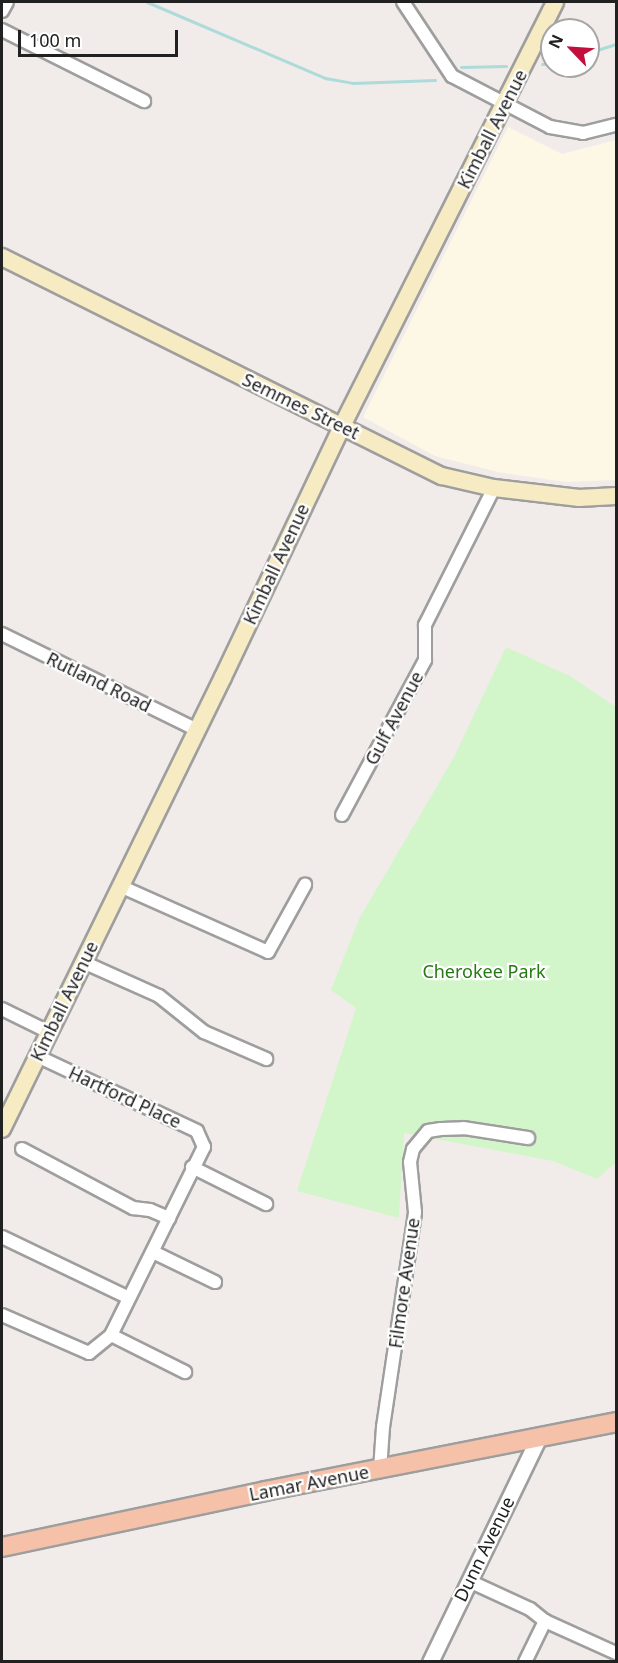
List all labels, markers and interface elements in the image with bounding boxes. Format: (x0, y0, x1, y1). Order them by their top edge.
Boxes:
scale bar (21, 18, 182, 56)
north arrow (540, 18, 600, 78)
text: 100 m (29, 28, 81, 52)
text: N (543, 31, 568, 52)
street label: Kimball Avenue (453, 66, 531, 192)
street label: Semmes Street (239, 368, 363, 444)
street label: Kimball Avenue (239, 500, 313, 628)
street label: Rutland Road (43, 647, 155, 717)
street label: Gulf Avenue (360, 667, 428, 769)
street label: Kimball Avenue (26, 937, 102, 1065)
park label: Cherokee Park (422, 960, 546, 982)
street label: Hartford Place (65, 1061, 185, 1133)
street label: Filmore Avenue (384, 1216, 424, 1350)
street label: Lamar Avenue (247, 1461, 371, 1505)
street label: Dunn Avenue (449, 1493, 519, 1605)

